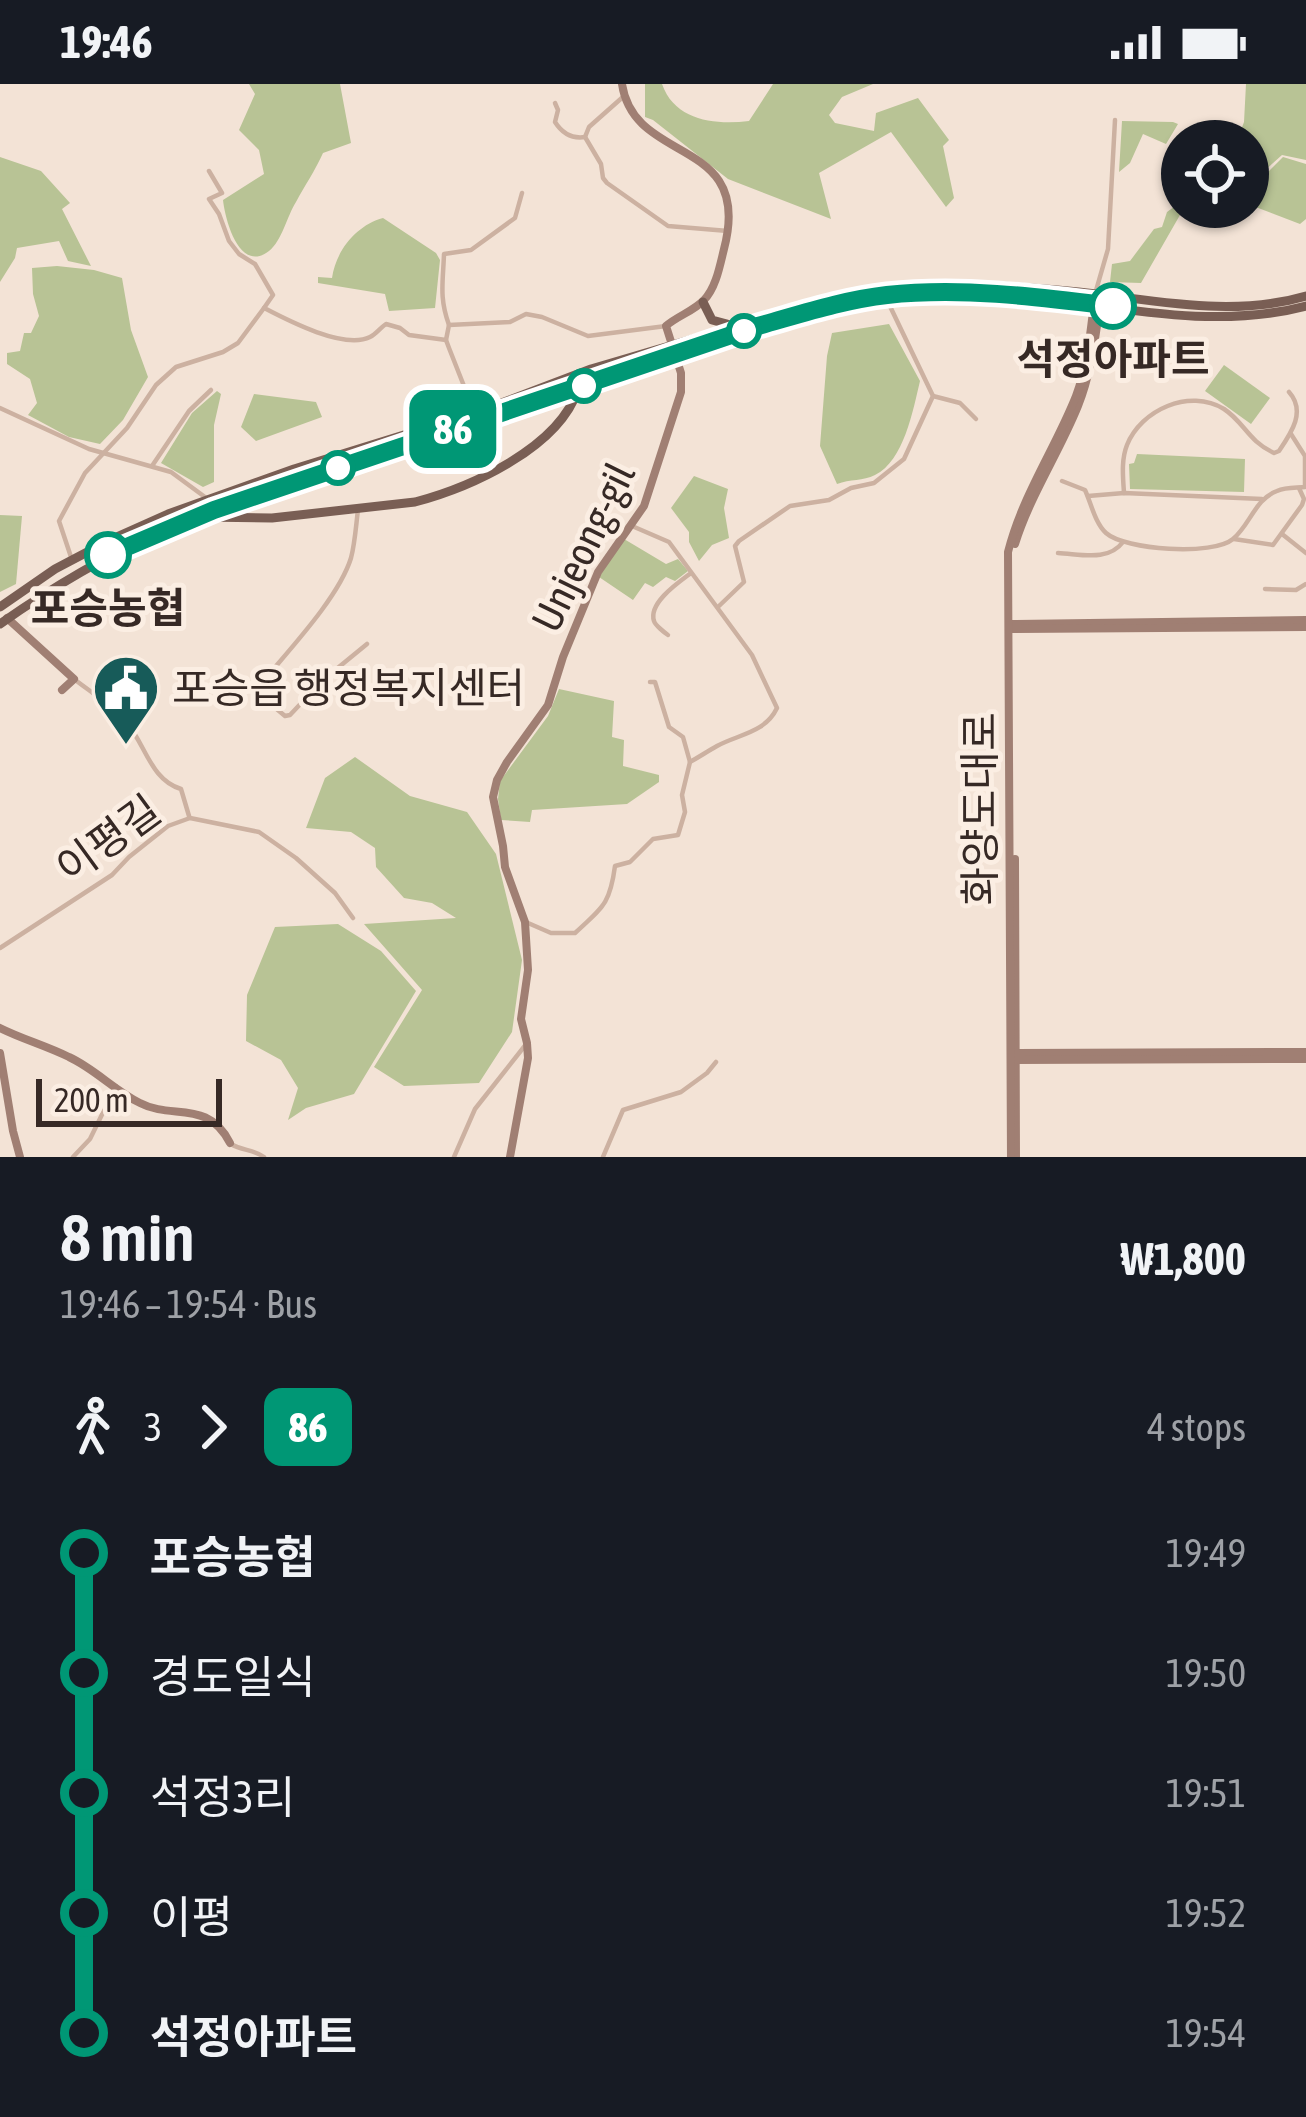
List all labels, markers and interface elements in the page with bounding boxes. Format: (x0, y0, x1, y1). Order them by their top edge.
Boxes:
text: 19:46 (60, 16, 153, 68)
map controls (1161, 120, 1269, 228)
button: locate (1161, 120, 1269, 228)
marker: 석정아파트 (1091, 284, 1135, 328)
unlabelled marker (728, 315, 760, 347)
place label: 석정아파트 (1016, 335, 1210, 383)
unlabelled marker (568, 370, 600, 402)
line badge: 86 (399, 390, 507, 468)
text: 86 (433, 405, 473, 453)
unlabelled marker (322, 452, 354, 484)
street label: Unjeong-gil (522, 455, 644, 639)
marker: 포승농협 (86, 533, 130, 577)
place label: 포승농협 (31, 584, 185, 632)
public building icon: 포승읍 행정복지센터 (91, 653, 161, 747)
place label: 포승읍 행정복지센터 (172, 664, 526, 712)
street label: 화양도대로 (956, 712, 1004, 906)
street label: 이평길 (47, 786, 169, 892)
scale bar (36, 1073, 222, 1126)
text: 200 m (54, 1081, 129, 1119)
text: 8 min (60, 1199, 195, 1275)
text: ₩1,800 (1121, 1233, 1246, 1285)
text: 19:46 – 19:54 · Bus (60, 1282, 317, 1326)
icon: walk (60, 1394, 126, 1460)
icon: forward (180, 1394, 246, 1460)
text: 86 (288, 1403, 328, 1451)
text: 3 (144, 1405, 162, 1449)
text: 4 stops (1147, 1405, 1246, 1449)
text: 포승농협 (150, 1531, 316, 1583)
text: 19:49 (1166, 1531, 1246, 1575)
text: 경도일식 (150, 1651, 316, 1703)
text: 19:50 (1166, 1651, 1246, 1695)
text: 석정3리 (150, 1771, 295, 1823)
text: 19:51 (1166, 1771, 1246, 1815)
text: 이평 (150, 1891, 233, 1943)
text: 19:52 (1166, 1891, 1246, 1935)
text: 석정아파트 (150, 2011, 357, 2063)
text: 19:54 (1166, 2011, 1246, 2055)

